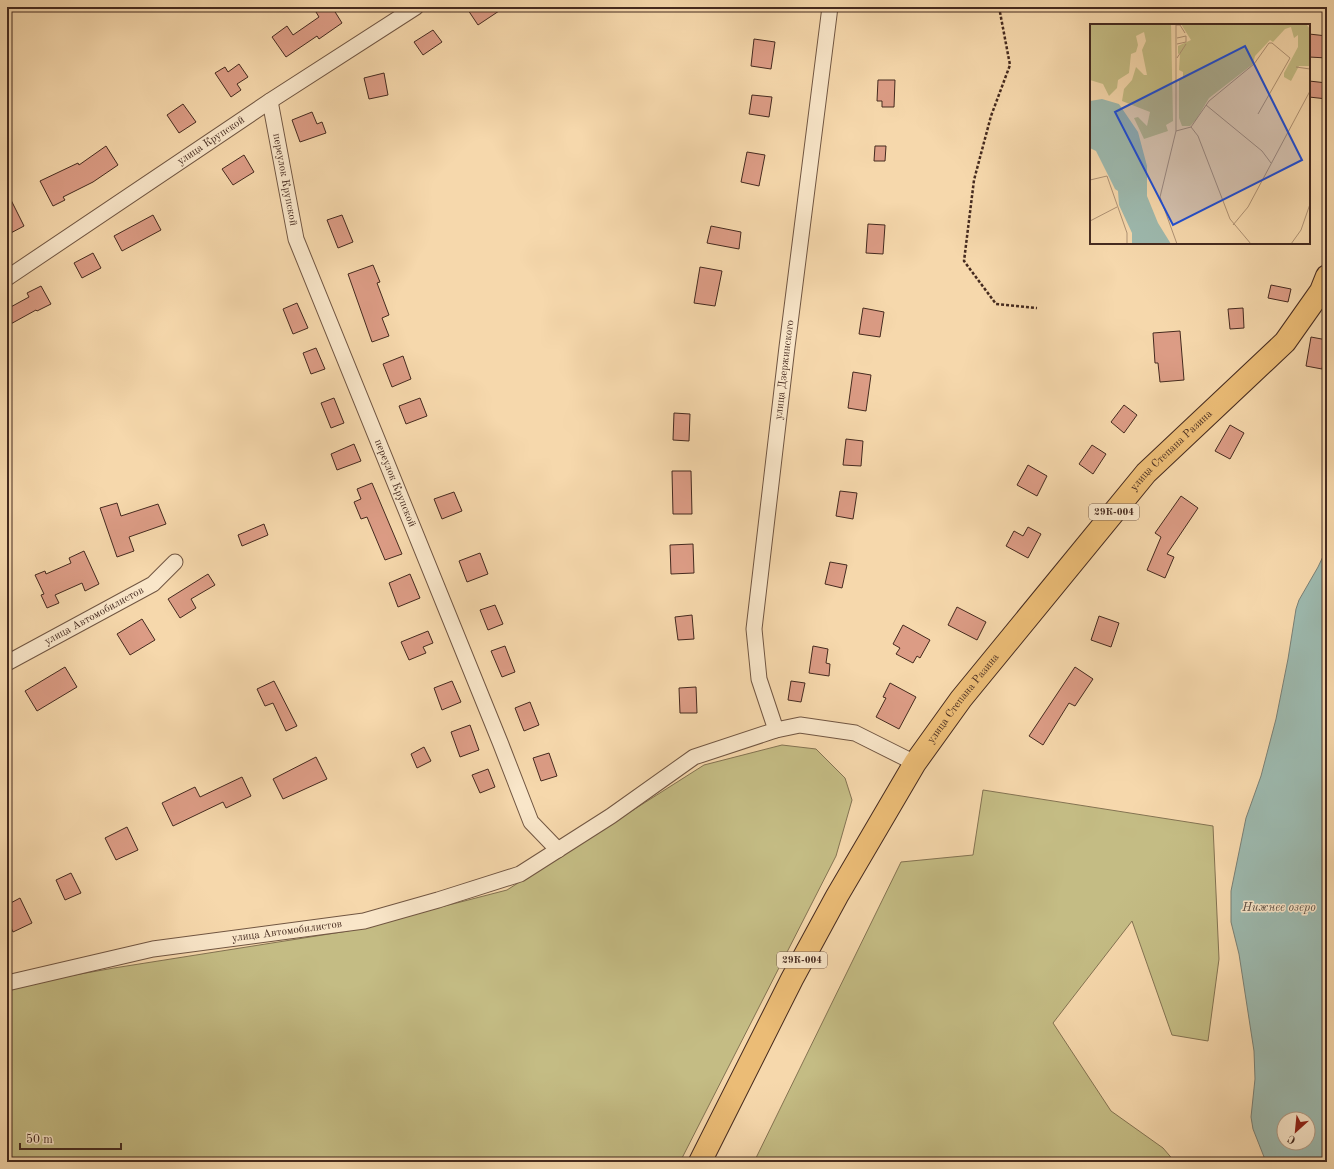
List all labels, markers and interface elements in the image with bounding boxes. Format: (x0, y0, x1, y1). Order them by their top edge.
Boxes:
inset map (1090, 24, 1310, 244)
street label: улица Крупской (176, 114, 247, 167)
street label: переулок Крупской (271, 133, 299, 227)
street label: улица Дзержинского (773, 319, 796, 420)
street label: улица Степана Разина (1128, 408, 1215, 493)
street label: переулок Крупской (372, 438, 418, 529)
road number: 29К-004 (1089, 504, 1139, 520)
street label: улица Автомобилистов (43, 585, 146, 647)
street label: улица Степана Разина (925, 651, 1002, 745)
water label: Нижнее озеро (1241, 902, 1316, 914)
street label: улица Автомобилистов (231, 918, 343, 944)
road number: 29К-004 (777, 952, 827, 968)
north arrow (1276, 1111, 1316, 1151)
scale bar (20, 1125, 121, 1151)
text: С (1286, 1132, 1298, 1145)
text: 50 m (26, 1133, 53, 1146)

